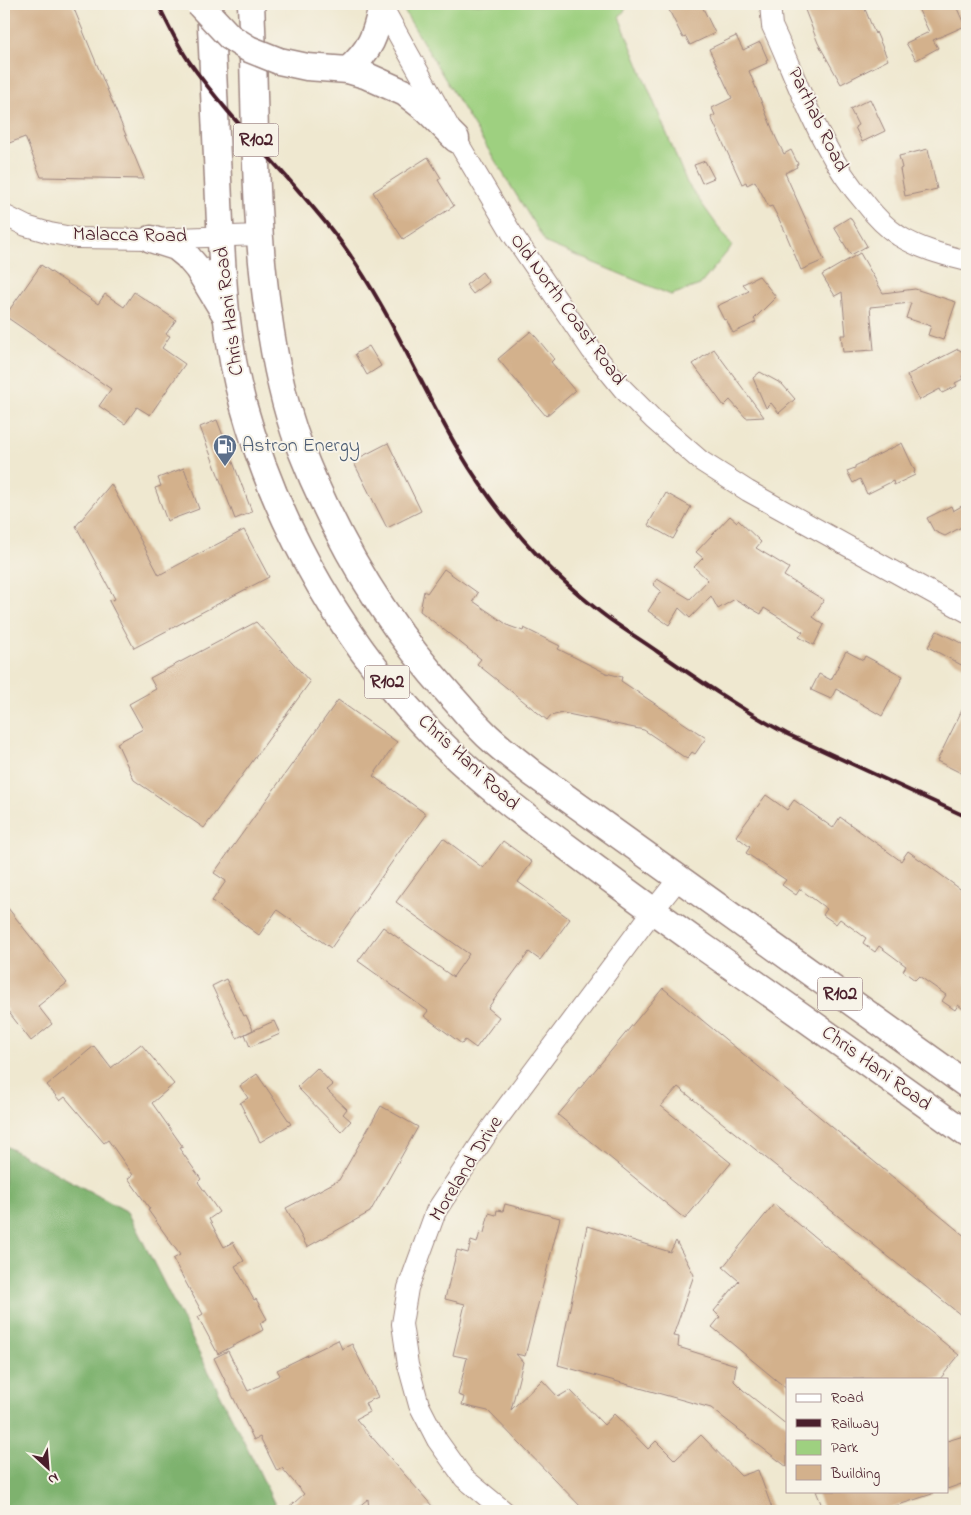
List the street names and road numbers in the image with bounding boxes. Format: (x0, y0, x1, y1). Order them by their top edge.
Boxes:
street label: Parthab Road (779, 63, 855, 177)
road number: R102 (234, 124, 278, 156)
street label: Malacca Road (73, 221, 187, 251)
street label: Old North Coast Road (502, 228, 632, 392)
street label: Chris Hani Road (208, 245, 252, 377)
road number: R102 (364, 666, 410, 699)
street label: Chris Hani Road (411, 708, 525, 818)
road number: R102 (818, 978, 862, 1011)
street label: Chris Hani Road (815, 1019, 937, 1119)
street label: Moreland Drive (423, 1111, 511, 1227)

